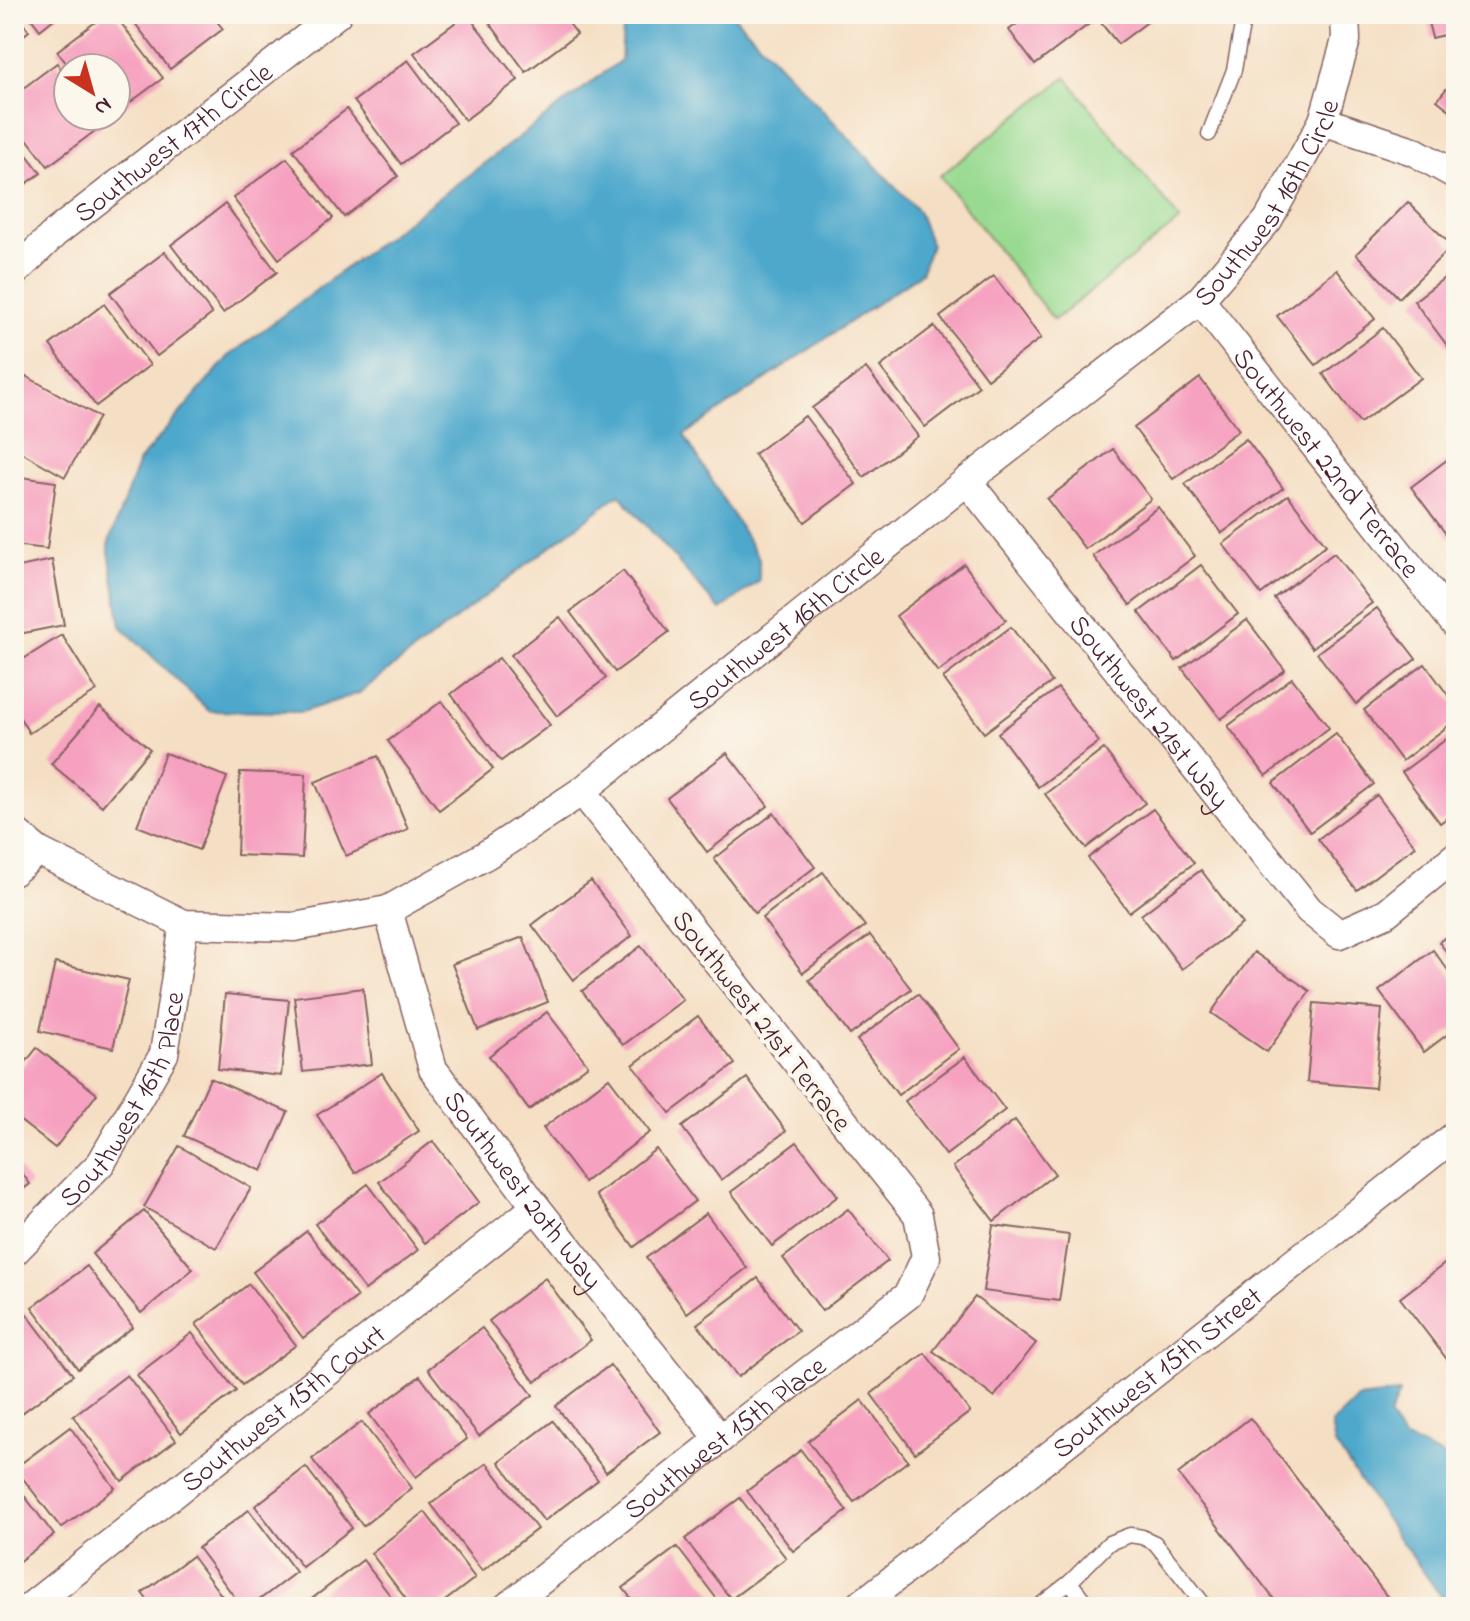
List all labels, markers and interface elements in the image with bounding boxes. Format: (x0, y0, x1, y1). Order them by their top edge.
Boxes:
north arrow (52, 52, 132, 132)
street label: Southwest 17th Circle (67, 54, 283, 235)
text: N (87, 88, 118, 123)
street label: Southwest 16th Circle (1185, 95, 1352, 317)
street label: Southwest 22nd Terrace (1221, 340, 1429, 588)
street label: Southwest 16th Circle (680, 538, 895, 723)
street label: Southwest 21st Way (1057, 607, 1238, 819)
street label: Southwest 21st Terrace (660, 902, 860, 1142)
street label: Southwest 16th Place (51, 988, 197, 1218)
street label: Southwest 20th Way (432, 1083, 611, 1300)
street label: Southwest 15th Street (1044, 1278, 1272, 1470)
street label: Southwest 15th Court (173, 1316, 396, 1504)
street label: Southwest 15th Place (616, 1347, 837, 1531)

